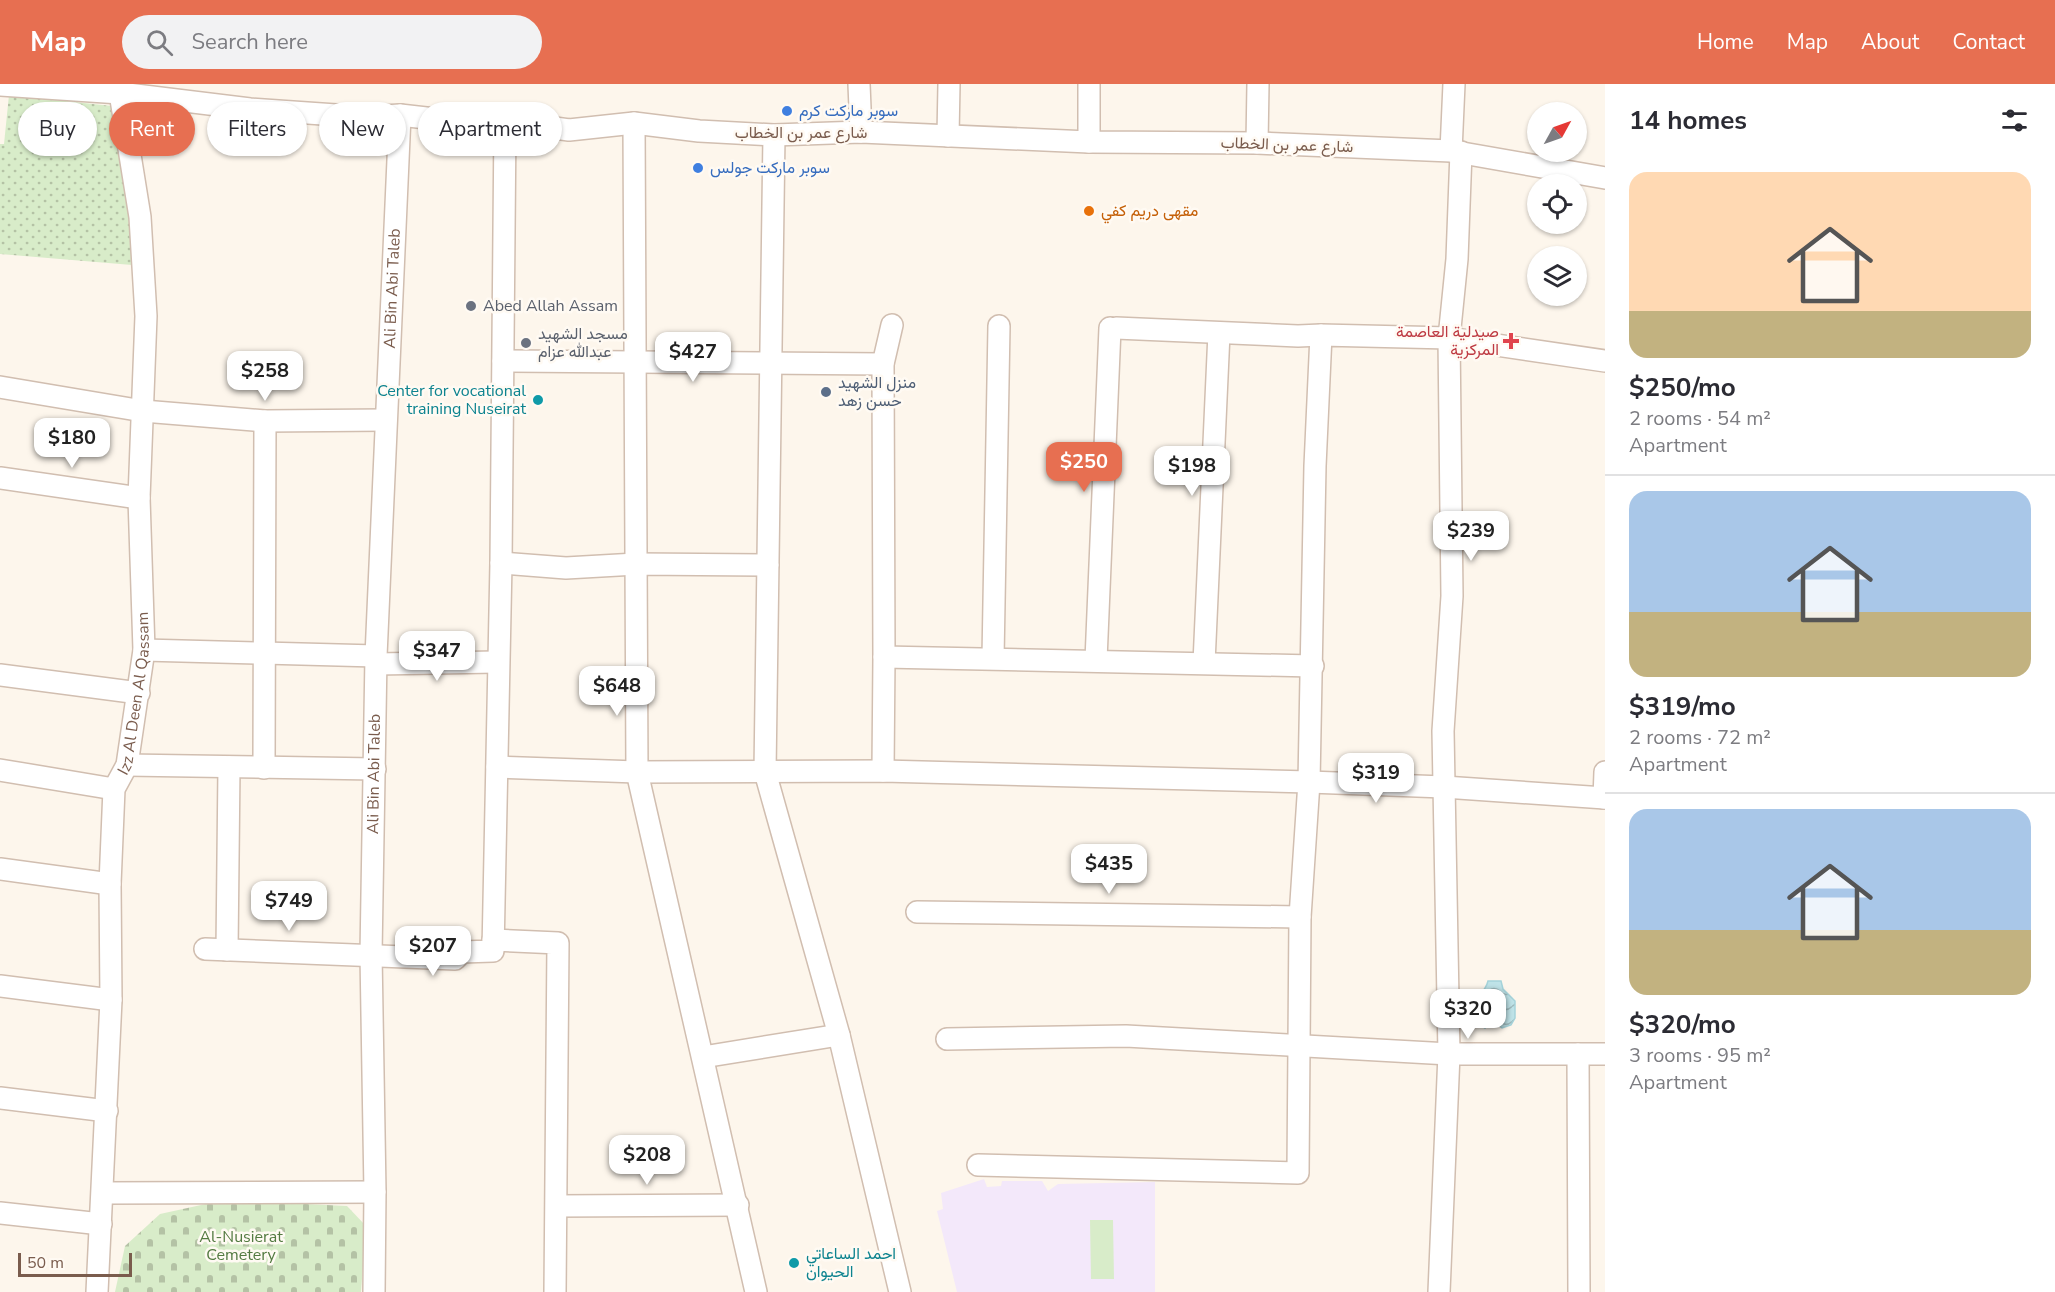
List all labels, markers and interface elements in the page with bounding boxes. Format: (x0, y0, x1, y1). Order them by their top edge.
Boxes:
search box (122, 15, 542, 69)
text: Map (30, 23, 86, 61)
icon: search (143, 26, 176, 59)
text: Search here (191, 27, 308, 57)
text: Home (1697, 28, 1754, 56)
text: Map (1787, 28, 1828, 56)
text: About (1861, 28, 1919, 56)
text: Contact (1952, 28, 2025, 56)
place label: سوبر ماركت كرم (799, 100, 898, 122)
chip: Buy (18, 102, 97, 156)
chip: Rent (109, 102, 195, 156)
chip: Filters (207, 102, 307, 156)
chip: New (319, 102, 406, 156)
chip: Apartment (418, 102, 562, 156)
north arrow (1527, 102, 1587, 162)
map controls (1527, 102, 1587, 306)
text: 14 homes (1629, 103, 1747, 138)
marker: سوبر ماركت كرم (780, 104, 794, 118)
icon: filters (1998, 104, 2031, 137)
street label: شارع عمر بن الخطاب (735, 122, 867, 144)
street label: شارع عمر بن الخطاب (1220, 132, 1354, 158)
place label: سوبر ماركت جولس (710, 157, 830, 179)
marker: سوبر ماركت جولس (691, 161, 705, 175)
button: locate (1527, 174, 1587, 234)
place label: مقهى دريم كفي (1101, 200, 1198, 224)
marker: مقهى دريم كفي (1082, 204, 1096, 218)
icon: home (1776, 211, 1884, 319)
street label: Ali Bin Abi Taleb (379, 228, 406, 349)
button: layers (1527, 246, 1587, 306)
place label: Abed Allah Assam (483, 295, 618, 317)
marker: Abed Allah Assam (464, 299, 478, 313)
place label: صيدلية العاصمة المركزية (1396, 321, 1499, 361)
place label: مسجد الشهيد عبدالله عزام (538, 323, 628, 363)
pin: $427 (657, 332, 729, 383)
marker: صيدلية العاصمة المركزية (1504, 334, 1518, 348)
marker: مسجد الشهيد عبدالله عزام (519, 336, 533, 350)
text: $427 (669, 338, 717, 365)
pin: $258 (229, 351, 301, 402)
text: $258 (241, 357, 289, 384)
text: $250/mo (1629, 370, 1736, 405)
place label: منزل الشهيد حسن زهد (838, 372, 916, 412)
place label: Center for vocational training Nuseirat (377, 380, 526, 420)
marker: منزل الشهيد حسن زهد (819, 385, 833, 399)
marker: Center for vocational training Nuseirat (531, 393, 545, 407)
text: 2 rooms · 54 m² (1629, 405, 1771, 432)
pin: $180 (36, 418, 108, 469)
text: $180 (48, 424, 96, 451)
text: Apartment (1629, 432, 1727, 459)
pin: $250 (1048, 442, 1120, 493)
pin: $198 (1156, 446, 1228, 497)
text: $250 (1060, 448, 1108, 475)
text: $198 (1168, 452, 1216, 479)
pin: $239 (1435, 511, 1507, 562)
text: $239 (1447, 517, 1495, 544)
icon: home (1776, 530, 1884, 638)
street label: Izz Al Deen Al Qassam (113, 611, 155, 779)
pin: $347 (401, 631, 473, 682)
text: $347 (413, 637, 461, 664)
pin: $648 (581, 666, 653, 717)
text: $648 (593, 672, 641, 699)
text: $319/mo (1629, 689, 1736, 724)
street label: Ali Bin Abi Taleb (362, 714, 386, 834)
text: 2 rooms · 72 m² (1629, 724, 1771, 751)
text: Apartment (1629, 751, 1727, 778)
pin: $319 (1340, 753, 1412, 804)
text: $319 (1352, 759, 1400, 786)
pin: $435 (1073, 844, 1145, 895)
icon: home (1776, 848, 1884, 956)
text: $435 (1085, 850, 1133, 877)
pin: $749 (253, 881, 325, 932)
text: $749 (265, 887, 313, 914)
pin: $207 (397, 926, 469, 977)
text: $207 (409, 932, 457, 959)
pin: $320 (1432, 989, 1504, 1040)
text: $320 (1444, 995, 1492, 1022)
text: $320/mo (1629, 1007, 1736, 1042)
text: 3 rooms · 95 m² (1629, 1042, 1771, 1069)
text: Apartment (1629, 1069, 1727, 1096)
pin: $208 (611, 1135, 683, 1186)
text: $208 (623, 1141, 671, 1168)
park label: Al-Nusierat Cemetery (199, 1226, 283, 1266)
place label: احمد الساعاتي الحيوان (806, 1243, 896, 1283)
scale bar (18, 1250, 132, 1278)
text: 50 m (27, 1252, 64, 1274)
marker: احمد الساعاتي الحيوان (787, 1256, 801, 1270)

